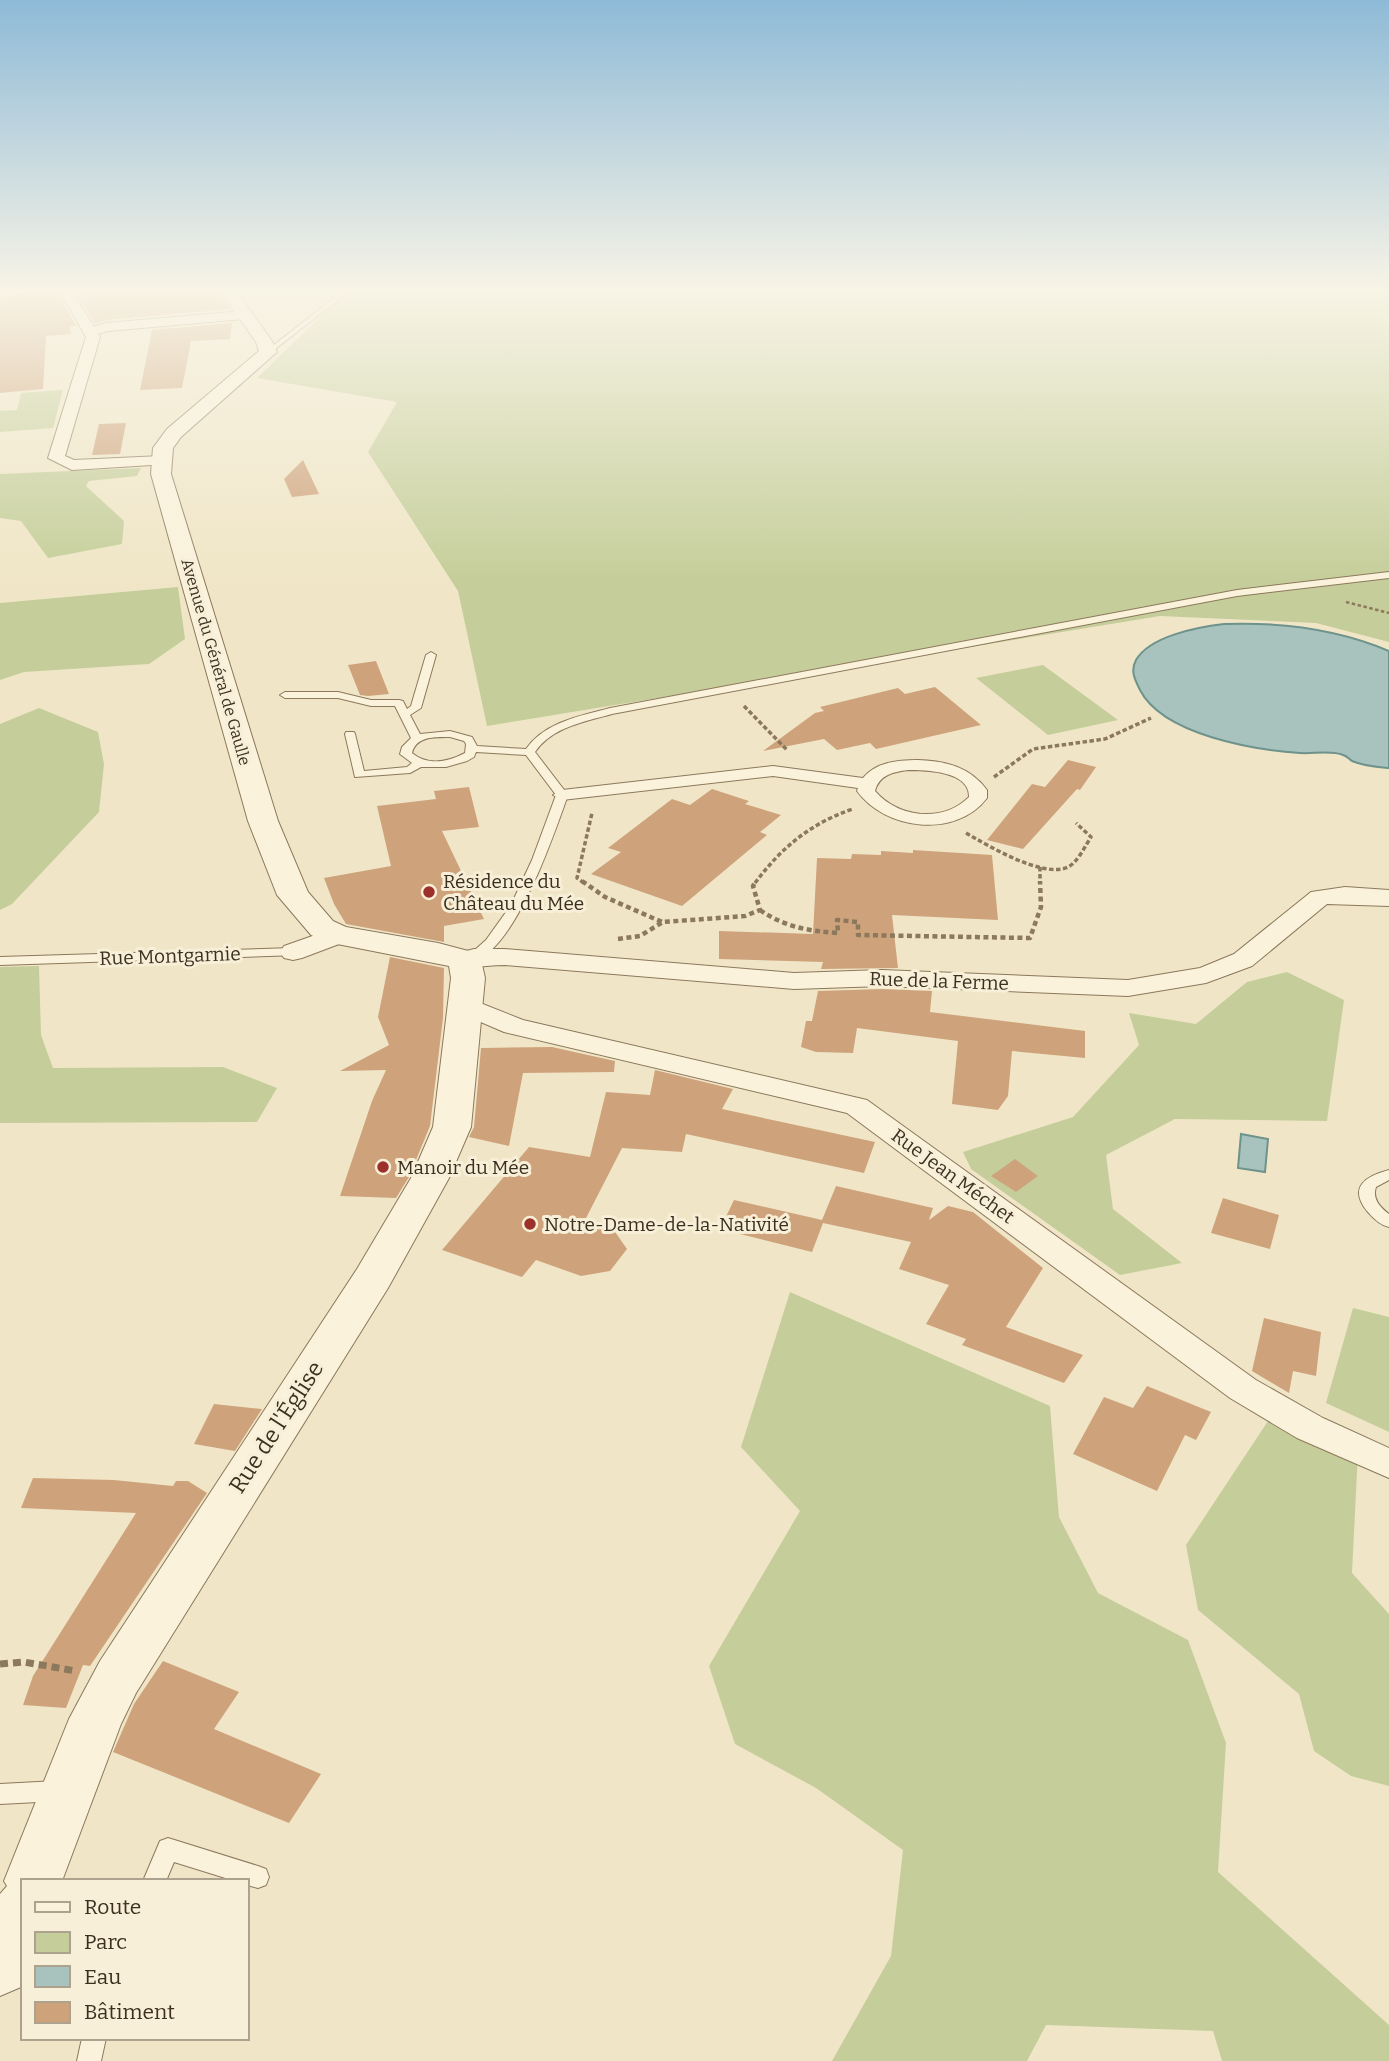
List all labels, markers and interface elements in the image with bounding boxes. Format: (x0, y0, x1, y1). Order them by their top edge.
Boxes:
street label: Avenue du Général de Gaulle (177, 556, 255, 768)
place label: Résidence du Château du Mée (443, 870, 584, 915)
marker: Résidence du Château du Mée (421, 884, 437, 900)
street label: Rue Montgarnie (99, 942, 241, 970)
street label: Rue de la Ferme (869, 967, 1009, 995)
street label: Rue Jean Méchet (887, 1124, 1019, 1228)
place label: Manoir du Mée (397, 1156, 529, 1179)
marker: Manoir du Mée (375, 1159, 391, 1175)
place label: Notre-Dame-de-la-Nativité (544, 1213, 789, 1236)
marker: Notre-Dame-de-la-Nativité (522, 1216, 538, 1232)
street label: Rue de l'Église (223, 1356, 329, 1498)
legend (21, 1879, 248, 2040)
text: Route (84, 1894, 141, 1920)
text: Parc (84, 1929, 127, 1955)
text: Eau (84, 1964, 121, 1990)
text: Bâtiment (84, 1999, 175, 2025)

